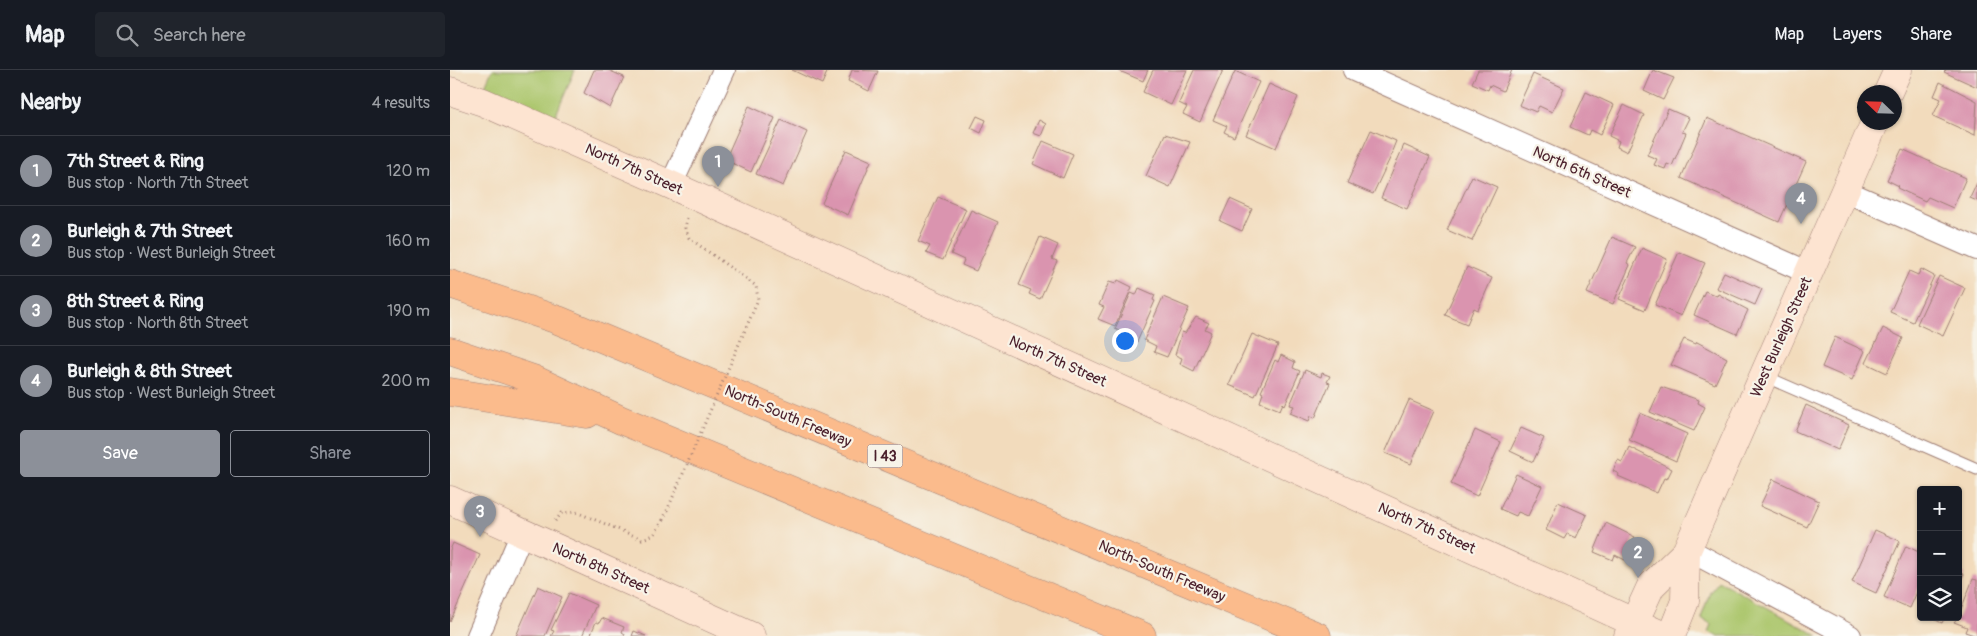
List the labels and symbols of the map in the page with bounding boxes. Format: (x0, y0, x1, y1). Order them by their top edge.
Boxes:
north arrow (1857, 85, 1902, 130)
street label: North 7th Street (582, 139, 686, 200)
street label: North 6th Street (1530, 142, 1635, 203)
pin: 1 (702, 146, 734, 187)
pin: 4 (1785, 183, 1817, 224)
street label: West Burleigh Street (1746, 273, 1817, 400)
your location (1112, 328, 1138, 354)
street label: North 7th Street (1006, 331, 1110, 392)
street label: North-South Freeway (721, 381, 855, 452)
road number: I 43 (868, 444, 902, 468)
pin: 3 (464, 496, 496, 537)
street label: North 7th Street (1375, 498, 1479, 559)
street label: North-South Freeway (1095, 536, 1229, 607)
pin: 2 (1622, 537, 1654, 578)
street label: North 8th Street (549, 539, 653, 599)

